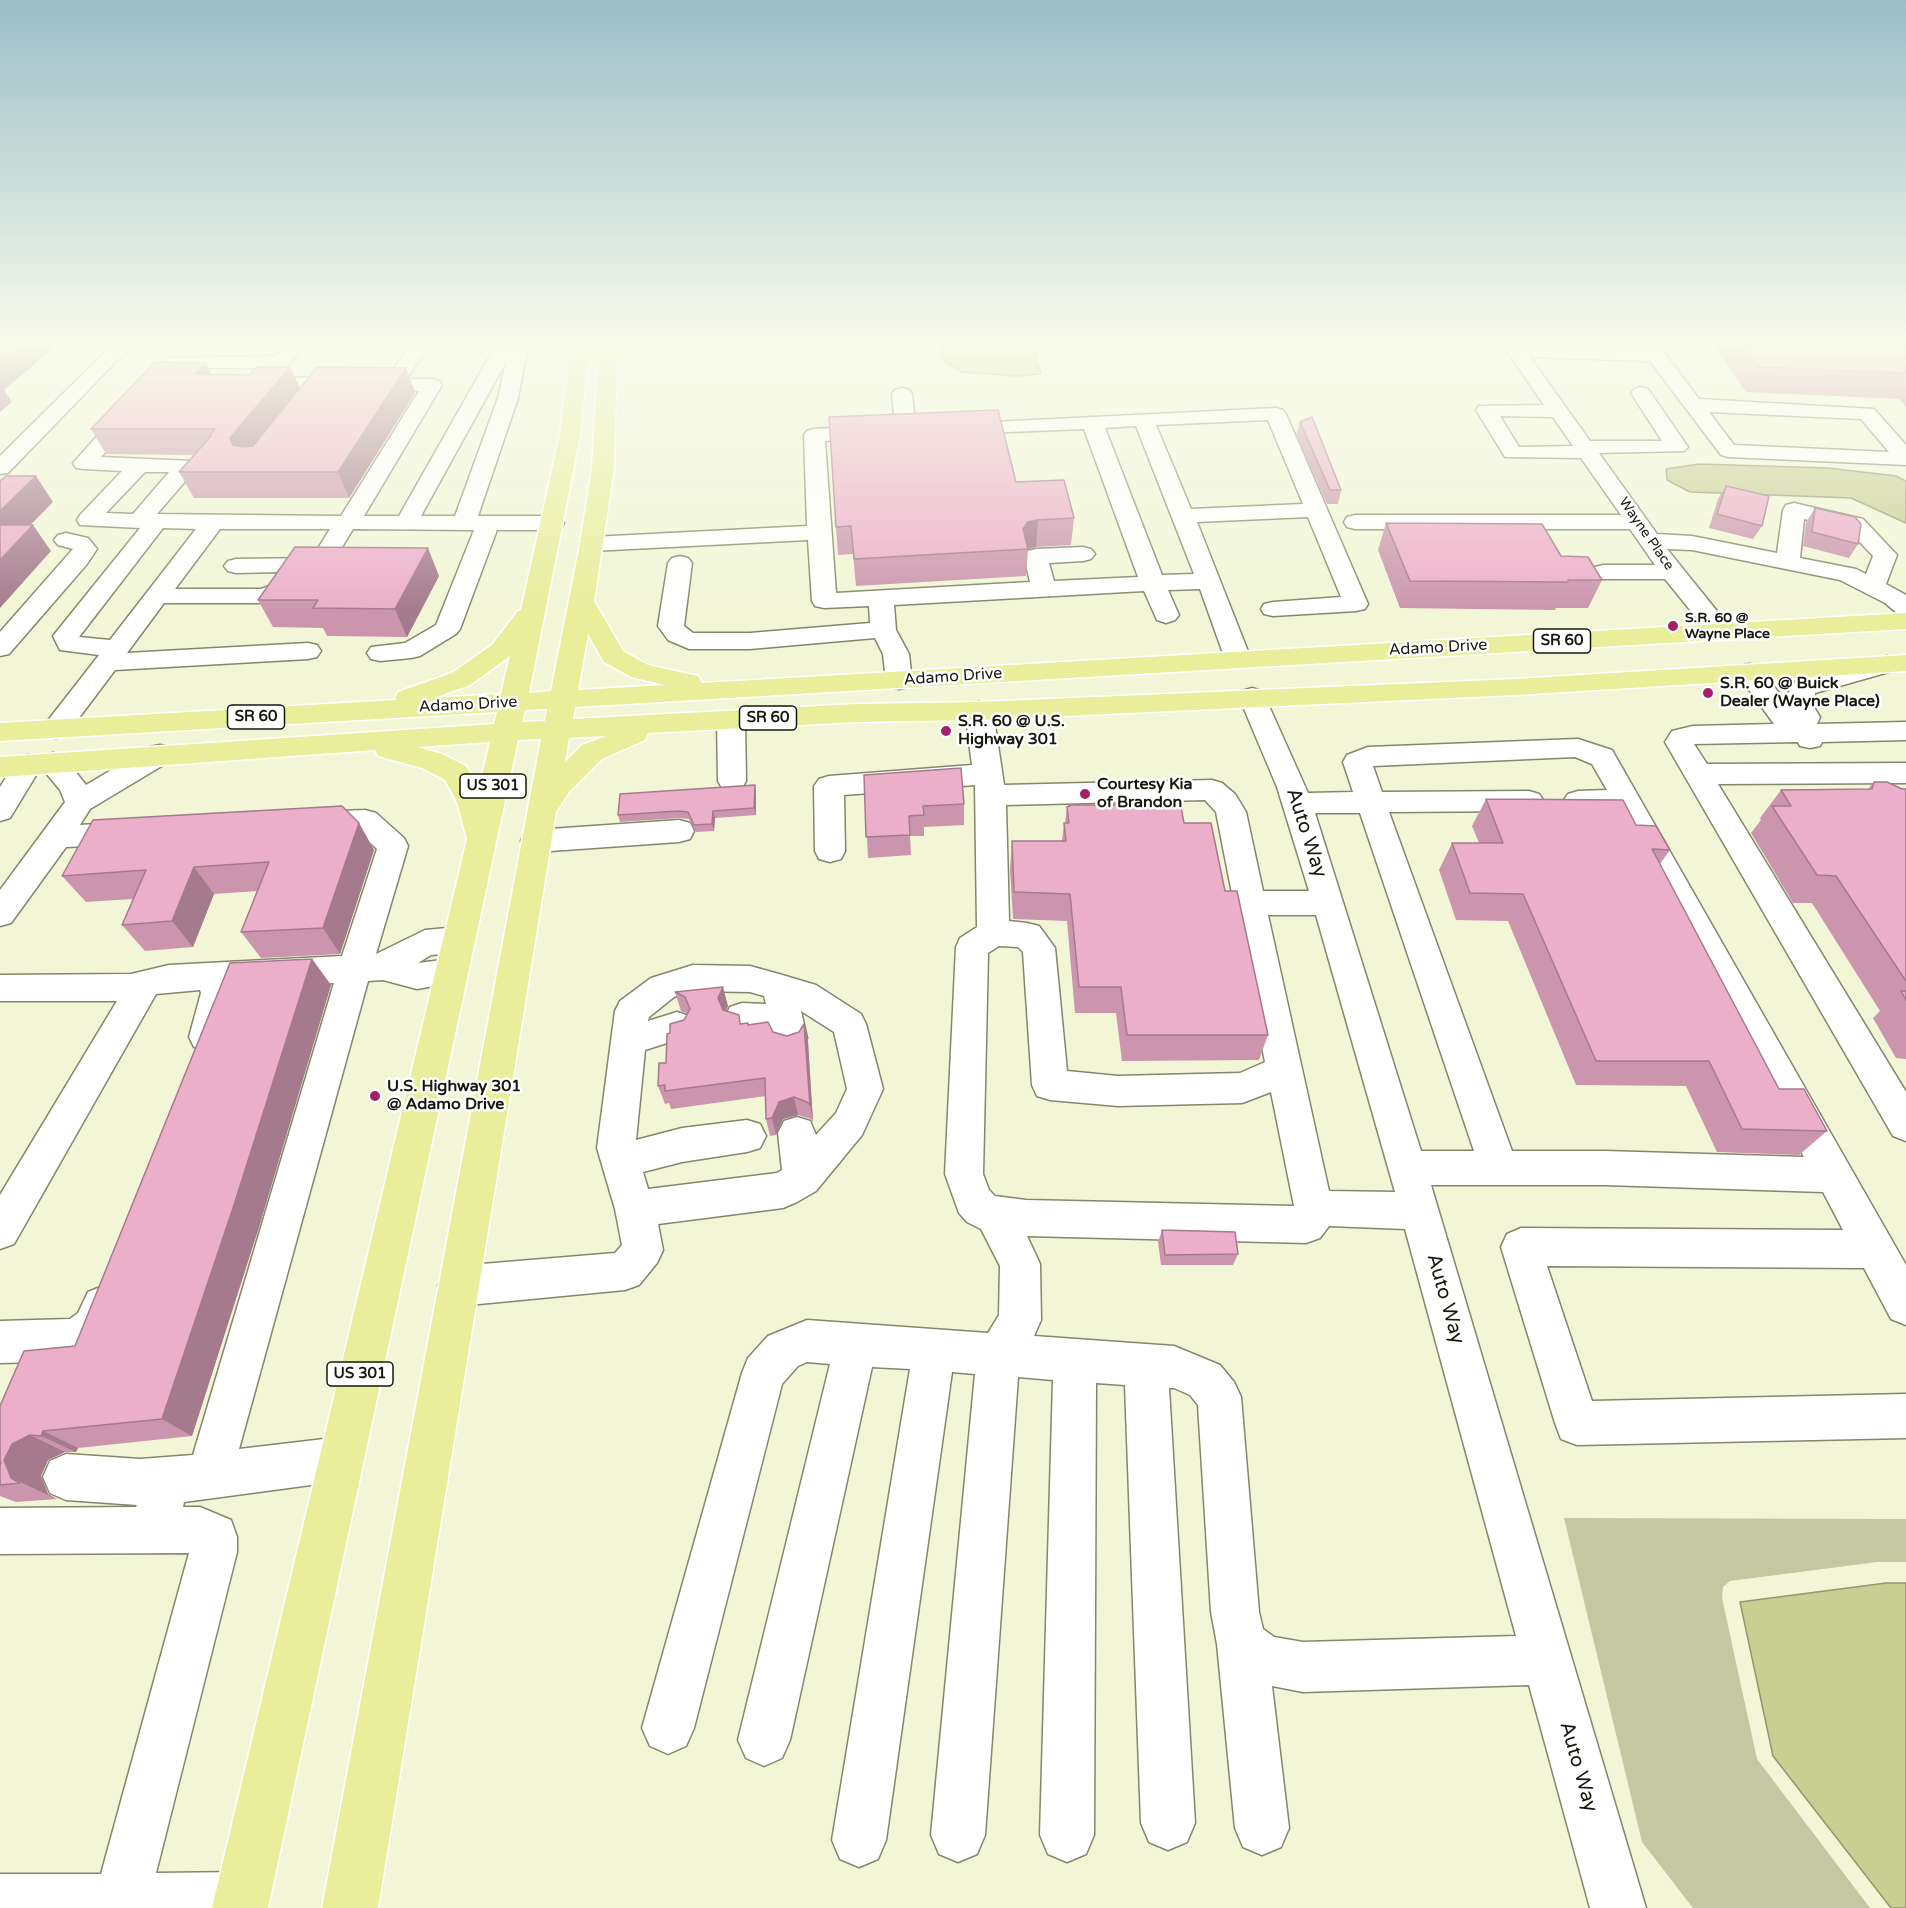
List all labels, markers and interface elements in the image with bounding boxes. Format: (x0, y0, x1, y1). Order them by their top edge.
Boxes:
street label: Wayne Place (1615, 494, 1677, 574)
place label: S.R. 60 @ Wayne Place (1685, 610, 1770, 642)
marker: S.R. 60 @ Wayne Place (1666, 619, 1680, 633)
road number: SR 60 (1534, 629, 1590, 653)
street label: Adamo Drive (1388, 636, 1488, 660)
street label: Adamo Drive (903, 664, 1003, 690)
place label: S.R. 60 @ Buick Dealer (Wayne Place) (1720, 674, 1880, 712)
marker: S.R. 60 @ Buick Dealer (Wayne Place) (1701, 686, 1715, 700)
street label: Adamo Drive (418, 693, 518, 717)
road number: SR 60 (228, 705, 284, 729)
road number: SR 60 (740, 706, 796, 730)
place label: S.R. 60 @ U.S. Highway 301 (958, 712, 1065, 750)
marker: S.R. 60 @ U.S. Highway 301 (939, 724, 953, 738)
road number: US 301 (460, 774, 526, 798)
place label: Courtesy Kia of Brandon (1097, 775, 1193, 813)
street label: Auto Way (1280, 785, 1332, 881)
marker: Courtesy Kia of Brandon (1078, 787, 1092, 801)
place label: U.S. Highway 301 @ Adamo Drive (387, 1077, 521, 1115)
marker: U.S. Highway 301 @ Adamo Drive (368, 1089, 382, 1103)
street label: Auto Way (1421, 1251, 1469, 1347)
road number: US 301 (327, 1362, 393, 1386)
street label: Auto Way (1554, 1719, 1602, 1815)

